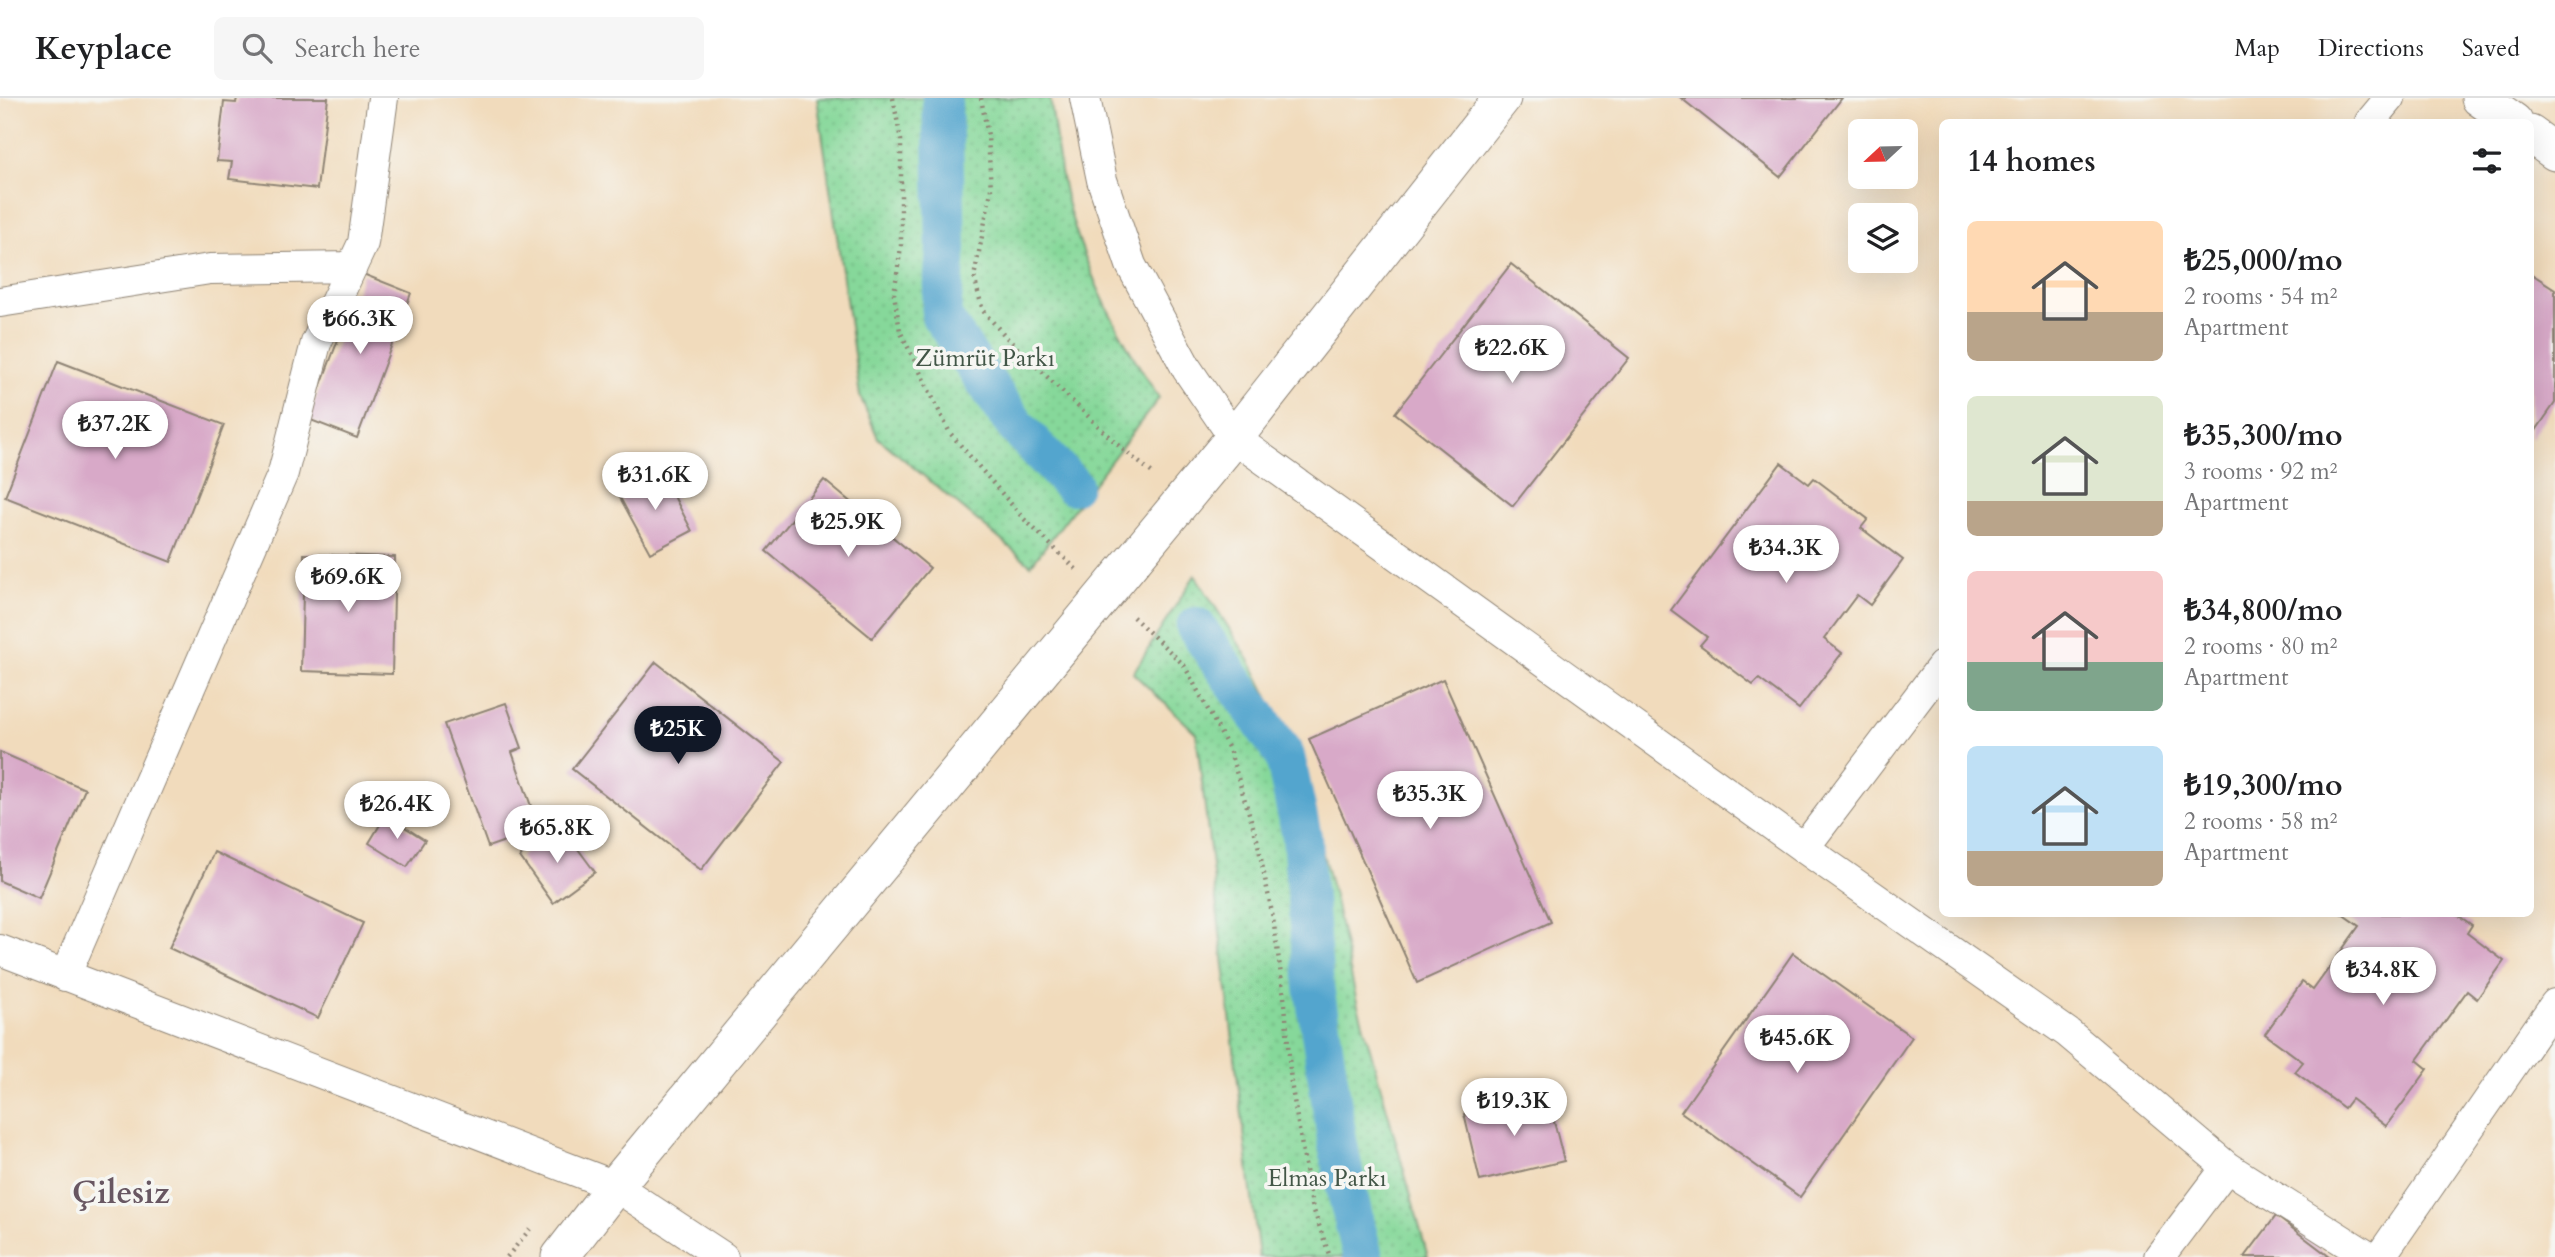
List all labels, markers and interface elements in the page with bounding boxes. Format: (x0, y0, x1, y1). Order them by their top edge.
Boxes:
search box (214, 17, 704, 80)
text: Keyplace (35, 26, 172, 71)
icon: search (238, 29, 276, 67)
text: Search here (294, 31, 420, 66)
text: Map (2234, 32, 2280, 65)
text: Directions (2318, 32, 2424, 65)
text: Saved (2462, 32, 2520, 65)
north arrow (1848, 119, 1918, 189)
map controls (1848, 119, 1918, 273)
text: 14 homes (1967, 141, 2096, 182)
icon: filters (2468, 142, 2506, 180)
button: layers (1848, 203, 1918, 273)
text: ₺25,000/mo (2184, 240, 2343, 281)
icon: home (2023, 249, 2107, 333)
text: 2 rooms · 54 m² (2184, 281, 2337, 312)
pin: ₺66.3K (303, 296, 417, 356)
text: ₺66.3K (323, 303, 397, 334)
text: Apartment (2184, 312, 2288, 343)
pin: ₺22.6K (1455, 326, 1569, 385)
text: ₺22.6K (1475, 332, 1549, 363)
park label: Zümrüt Parkı (915, 342, 1055, 375)
pin: ₺37.2K (58, 402, 172, 461)
text: ₺37.2K (78, 408, 152, 439)
text: ₺35,300/mo (2184, 415, 2343, 456)
icon: home (2023, 424, 2107, 508)
pin: ₺31.6K (598, 452, 712, 512)
text: 3 rooms · 92 m² (2184, 456, 2337, 487)
text: ₺31.6K (618, 459, 692, 490)
text: Apartment (2184, 487, 2288, 518)
pin: ₺25.9K (791, 500, 905, 559)
text: ₺25.9K (811, 506, 885, 537)
pin: ₺34.3K (1729, 526, 1843, 585)
text: ₺34.3K (1749, 532, 1823, 563)
pin: ₺69.6K (291, 554, 405, 614)
text: ₺69.6K (311, 561, 385, 592)
text: ₺34,800/mo (2184, 590, 2343, 631)
icon: home (2023, 599, 2107, 683)
text: 2 rooms · 80 m² (2184, 631, 2337, 662)
text: Apartment (2184, 662, 2288, 693)
pin: ₺25K (637, 706, 719, 766)
text: ₺25K (650, 713, 706, 744)
text: ₺19,300/mo (2184, 765, 2343, 806)
pin: ₺35.3K (1373, 772, 1487, 831)
icon: home (2023, 774, 2107, 858)
text: ₺35.3K (1393, 778, 1467, 809)
pin: ₺26.4K (340, 782, 454, 841)
text: ₺26.4K (360, 788, 434, 819)
pin: ₺65.8K (500, 806, 614, 865)
text: 2 rooms · 58 m² (2184, 806, 2337, 837)
text: ₺65.8K (520, 812, 594, 843)
text: Apartment (2184, 837, 2288, 868)
pin: ₺34.8K (2326, 948, 2440, 1007)
text: ₺34.8K (2346, 954, 2420, 985)
pin: ₺45.6K (1740, 1016, 1854, 1075)
text: ₺45.6K (1760, 1022, 1834, 1053)
pin: ₺19.3K (1457, 1079, 1571, 1138)
text: ₺19.3K (1477, 1085, 1551, 1116)
park label: Elmas Parkı (1268, 1162, 1387, 1195)
district label: Çilesiz (72, 1171, 170, 1215)

